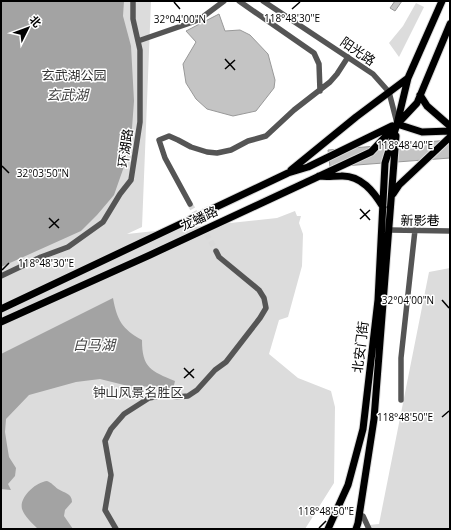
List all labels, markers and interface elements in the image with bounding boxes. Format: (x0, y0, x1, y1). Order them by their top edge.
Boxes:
north arrow (8, 8, 48, 48)
text: 118°48'30"E (264, 11, 320, 25)
text: 北 (27, 12, 45, 30)
text: 32°04'00"N (154, 12, 206, 26)
street label: 阳光路 (337, 32, 379, 70)
park label: 玄武湖公园 (41, 66, 107, 84)
water label: 玄武湖 (46, 85, 90, 104)
street label: 环湖路 (113, 127, 137, 169)
text: 118°48'40"E (377, 138, 433, 152)
text: 32°03'50"N (17, 166, 69, 180)
street label: 龙蟠路 (178, 202, 220, 234)
street label: 新影巷 (400, 211, 440, 229)
text: 118°48'30"E (18, 256, 74, 270)
text: 32°04'00"N (382, 293, 434, 307)
street label: 北安门街 (348, 320, 372, 374)
water label: 白马湖 (73, 335, 117, 354)
park label: 钟山风景名胜区 (92, 383, 184, 401)
text: 118°48'50"E (377, 410, 433, 424)
text: 118°48'50"E (298, 504, 354, 518)

